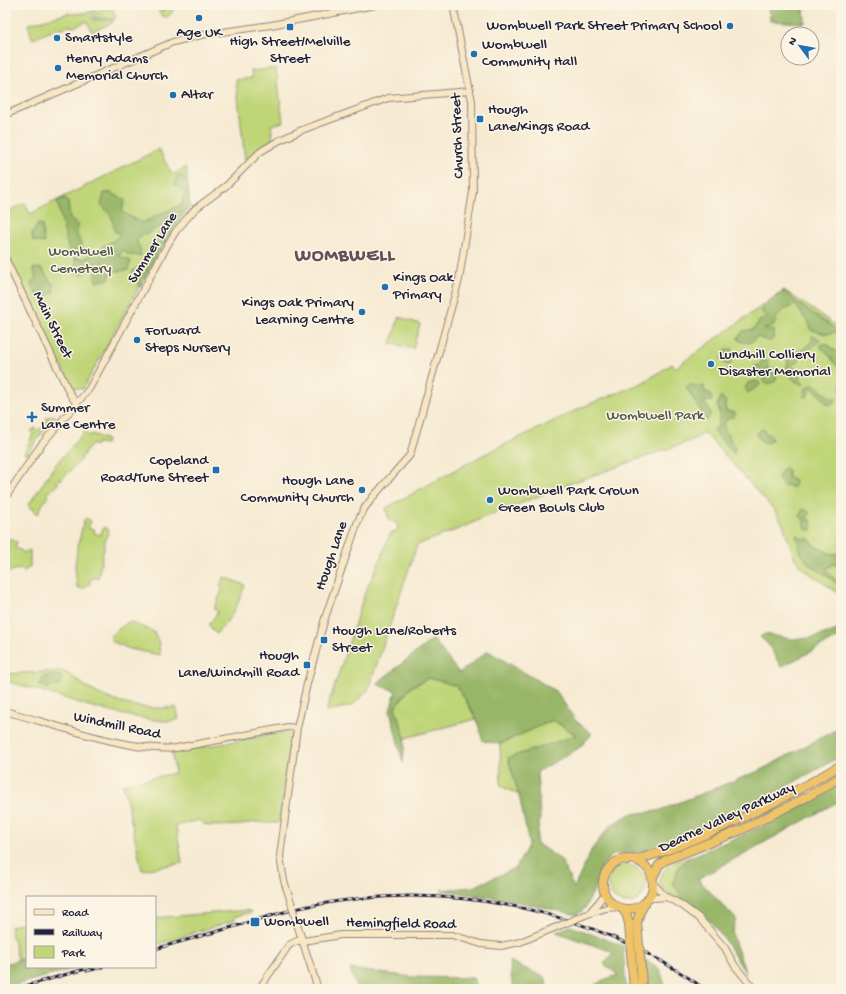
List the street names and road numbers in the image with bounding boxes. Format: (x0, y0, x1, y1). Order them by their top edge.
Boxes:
street label: Church Street (447, 91, 468, 179)
street label: Summer Lane (124, 209, 182, 287)
street label: Main Street (28, 288, 77, 363)
street label: Hough Lane (312, 519, 352, 593)
street label: Windmill Road (72, 708, 163, 744)
street label: Dearne Valley Parkway (655, 778, 798, 858)
street label: Hemingfield Road (346, 914, 457, 934)

